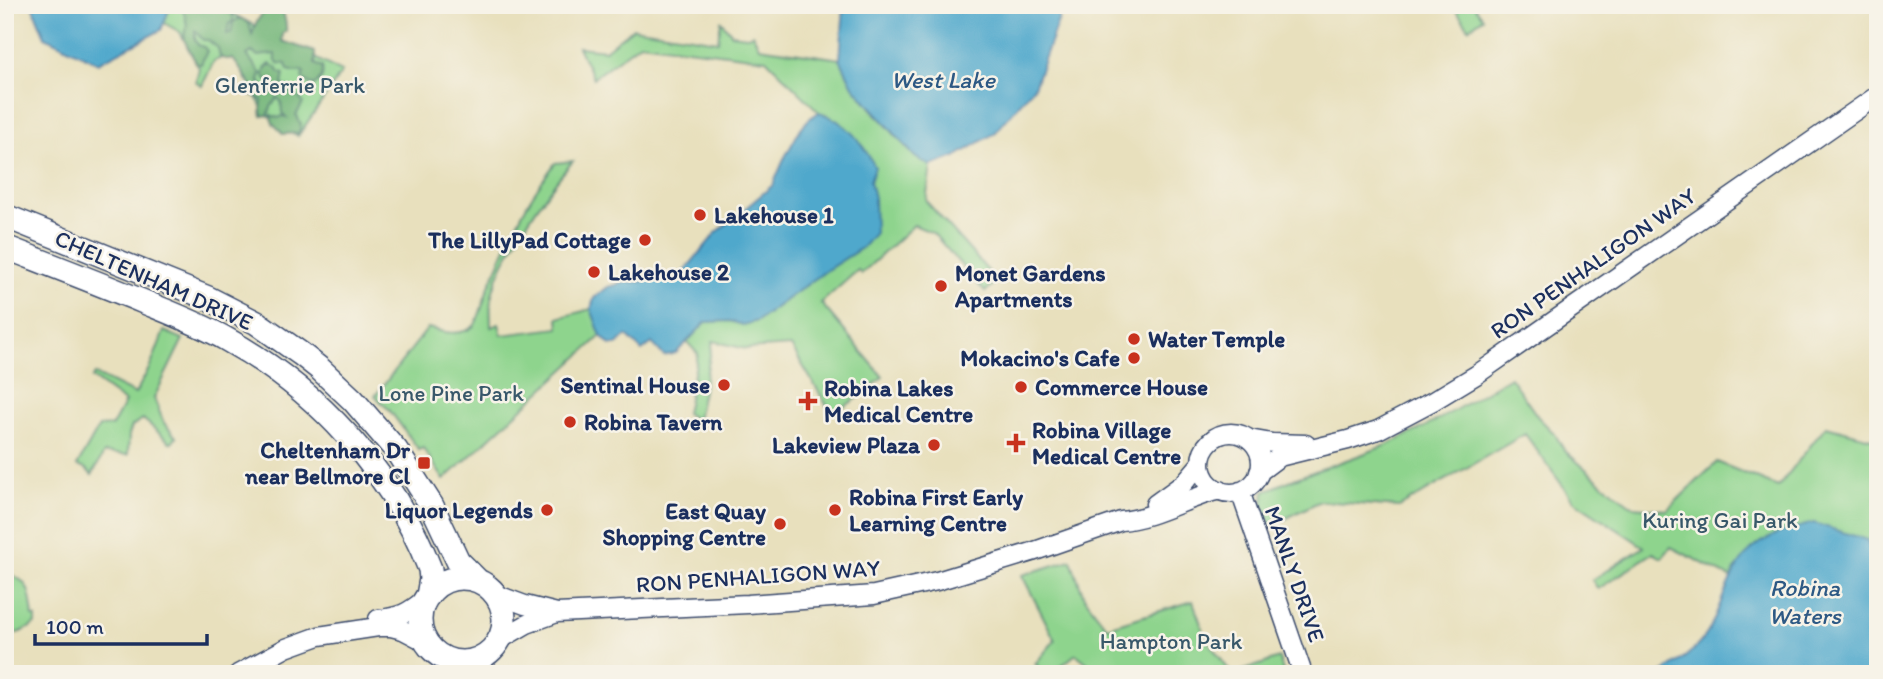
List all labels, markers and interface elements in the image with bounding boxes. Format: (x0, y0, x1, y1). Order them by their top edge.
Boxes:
water label: West Lake (891, 65, 996, 94)
park label: Glenferrie Park (215, 71, 365, 99)
street label: RON PENHALIGON WAY (1485, 181, 1701, 345)
place label: Lakehouse 1 (714, 201, 834, 229)
marker: Lakehouse 1 (692, 207, 708, 223)
street label: CHELTENHAM DRIVE (51, 224, 258, 336)
place label: The LillyPad Cottage (427, 226, 631, 254)
marker: The LillyPad Cottage (637, 232, 653, 248)
place label: Lakehouse 2 (608, 258, 730, 286)
place label: Monet Gardens Apartments (954, 259, 1106, 313)
marker: Lakehouse 2 (586, 264, 602, 280)
marker: Monet Gardens Apartments (933, 278, 949, 294)
place label: Water Temple (1148, 325, 1285, 353)
marker: Water Temple (1126, 331, 1142, 347)
place label: Mokacino's Cafe (960, 344, 1120, 372)
marker: Mokacino's Cafe (1126, 350, 1142, 366)
place label: Sentinal House (560, 371, 710, 399)
place label: Commerce House (1035, 373, 1208, 401)
place label: Robina Lakes Medical Centre (824, 374, 973, 428)
marker: Sentinal House (716, 377, 732, 393)
park label: Lone Pine Park (378, 379, 524, 407)
marker: Commerce House (1013, 379, 1029, 395)
marker: Robina Lakes Medical Centre (798, 391, 818, 411)
place label: Robina Tavern (584, 408, 723, 436)
marker: Robina Tavern (562, 414, 578, 430)
place label: Robina Village Medical Centre (1032, 416, 1181, 470)
place label: Lakeview Plaza (772, 431, 921, 459)
marker: Robina Village Medical Centre (1006, 433, 1026, 453)
place label: Cheltenham Dr near Bellmore Cl (244, 436, 411, 490)
marker: Lakeview Plaza (926, 437, 942, 453)
marker: Cheltenham Dr near Bellmore Cl (416, 455, 432, 471)
place label: Robina First Early Learning Centre (849, 483, 1023, 537)
place label: Liquor Legends (385, 496, 533, 524)
place label: East Quay Shopping Centre (602, 497, 766, 551)
marker: Liquor Legends (539, 502, 555, 518)
marker: Robina First Early Learning Centre (827, 502, 843, 518)
street label: MANLY DRIVE (1259, 502, 1331, 646)
park label: Kuring Gai Park (1642, 506, 1798, 534)
marker: East Quay Shopping Centre (772, 516, 788, 532)
street label: RON PENHALIGON WAY (635, 554, 881, 598)
water label: Robina Waters (1769, 573, 1842, 630)
scale bar (35, 602, 206, 646)
text: 100 m (46, 614, 104, 639)
park label: Hampton Park (1100, 627, 1242, 655)

